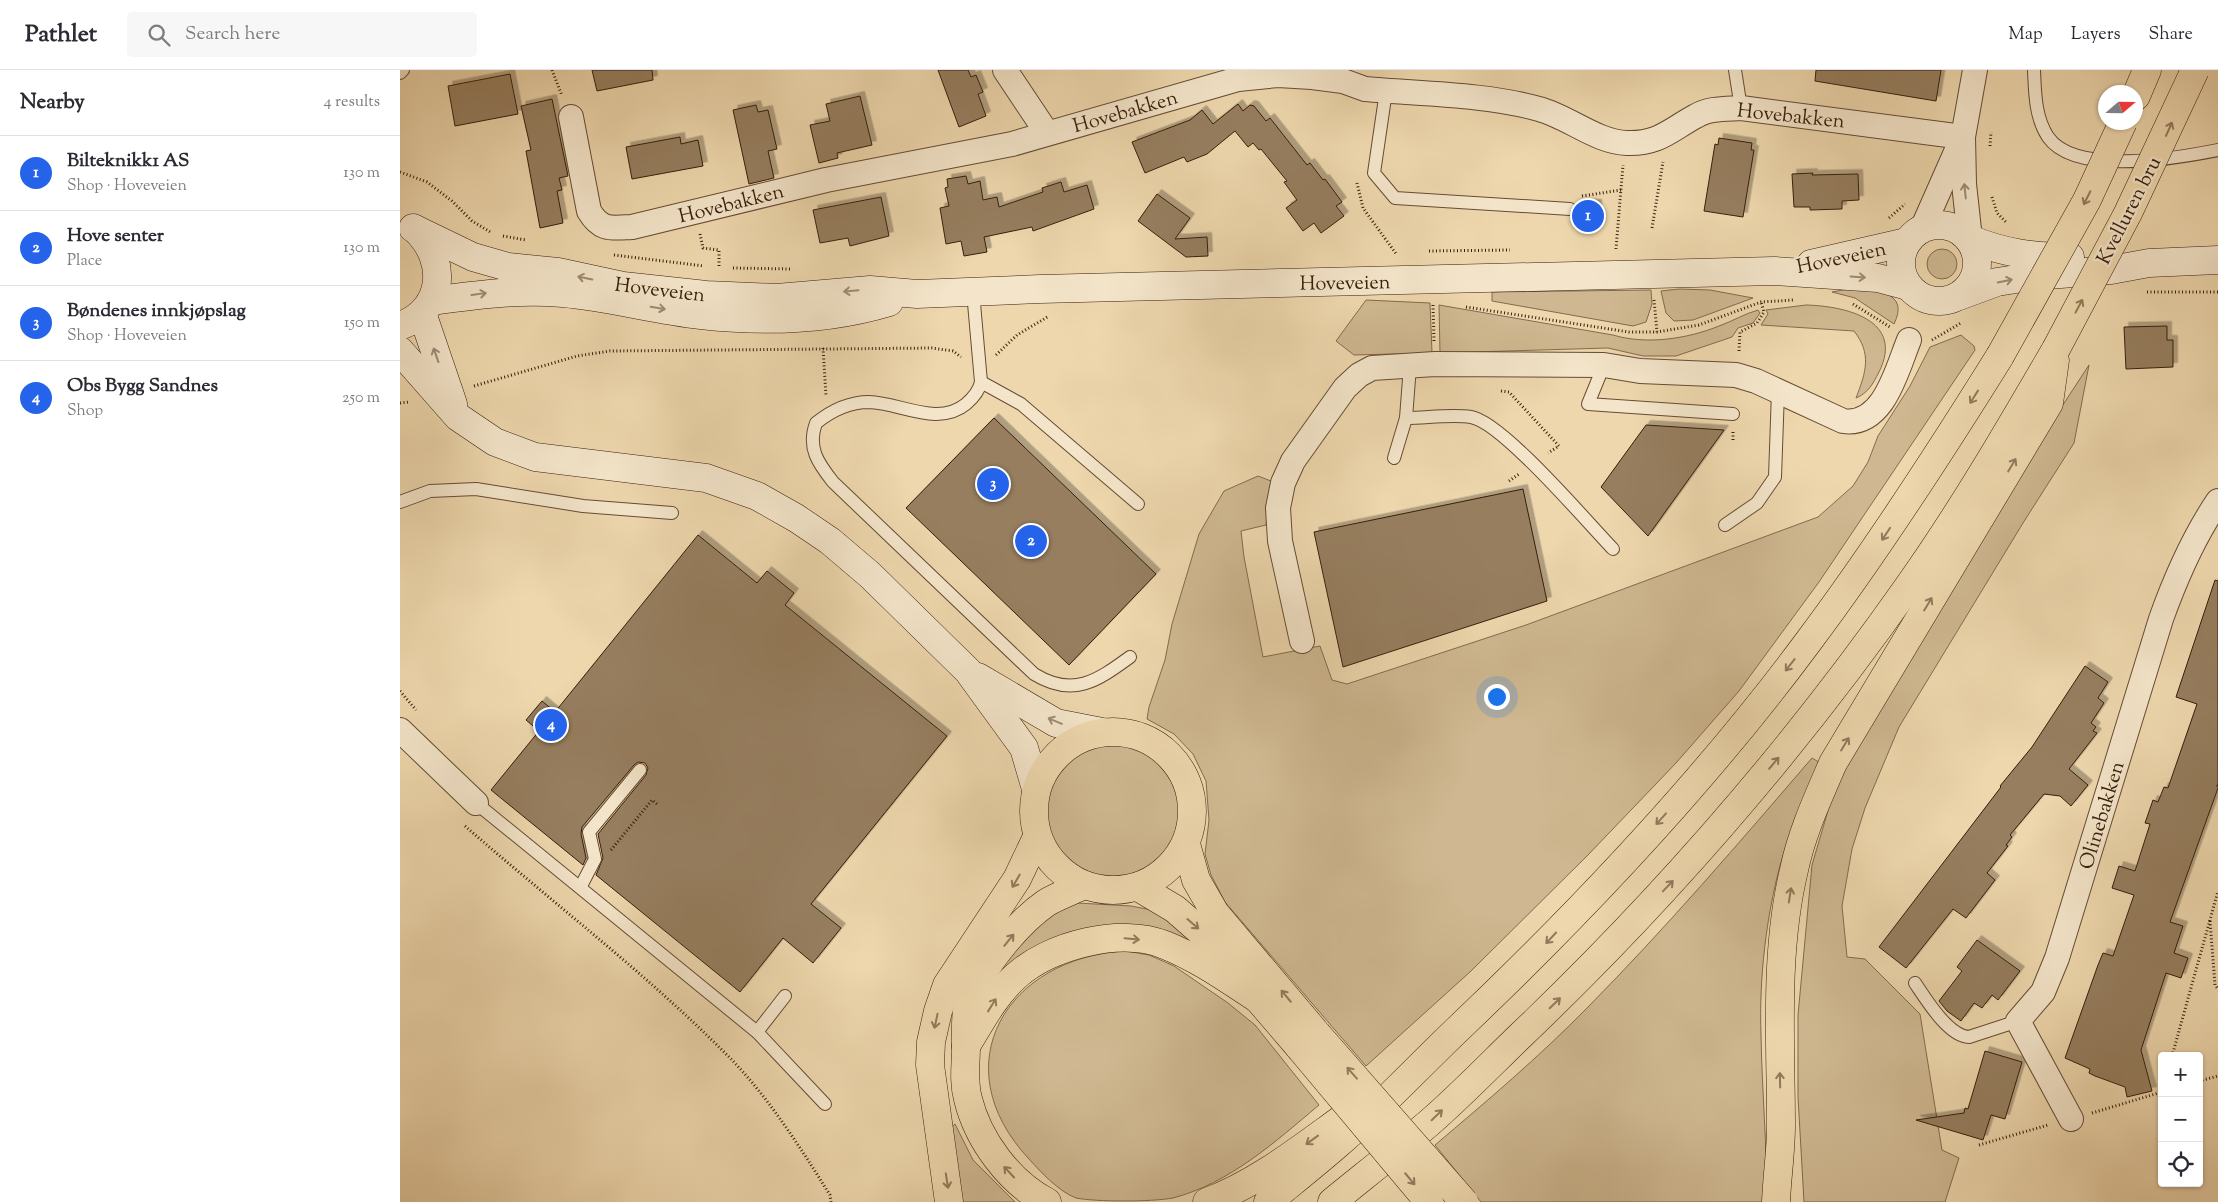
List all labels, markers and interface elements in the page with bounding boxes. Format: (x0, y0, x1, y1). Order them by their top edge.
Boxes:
search box (127, 12, 477, 57)
text: Pathlet (25, 18, 97, 52)
icon: search (145, 21, 173, 49)
text: Search here (185, 21, 280, 48)
text: Map (2008, 22, 2043, 48)
text: Layers (2071, 22, 2121, 48)
text: Share (2149, 22, 2193, 48)
street label: Hovebakken (1070, 85, 1182, 142)
north arrow (2098, 85, 2143, 130)
text: Nearby (20, 88, 85, 118)
text: 4 results (324, 91, 380, 114)
street label: Hovebakken (1736, 97, 1846, 138)
one-way arrow (2164, 122, 2174, 137)
text: Bilteknikk1 AS (67, 148, 189, 175)
street label: Kvelluren bru (2091, 152, 2170, 270)
text: 1 (33, 162, 39, 185)
text: 130 m (343, 162, 380, 185)
text: Shop · Hoveveien (67, 175, 187, 198)
street label: Hovebakken (676, 178, 788, 233)
one-way arrow (1960, 183, 1970, 199)
one-way arrow (2082, 190, 2091, 205)
pin: 1 (1572, 197, 1604, 235)
text: Hove senter (67, 223, 164, 250)
street label: Hoveveien (1794, 236, 1889, 283)
text: 2 (32, 237, 40, 260)
text: 130 m (343, 237, 380, 260)
text: Place (67, 250, 102, 273)
street label: Hoveveien (1299, 269, 1391, 300)
street label: Hoveveien (613, 272, 707, 311)
one-way arrow (577, 273, 593, 282)
one-way arrow (1849, 273, 1865, 282)
one-way arrow (1997, 276, 2013, 285)
one-way arrow (843, 286, 859, 296)
one-way arrow (471, 289, 487, 299)
text: Bøndenes innkjøpslag (67, 298, 246, 325)
one-way arrow (2074, 298, 2084, 313)
one-way arrow (649, 304, 665, 314)
text: 3 (33, 312, 39, 335)
text: 150 m (344, 312, 380, 335)
text: Shop · Hoveveien (67, 325, 187, 348)
one-way arrow (431, 347, 440, 363)
text: Obs Bygg Sandnes (67, 373, 218, 400)
text: 4 (32, 387, 40, 410)
text: 250 m (342, 387, 380, 410)
one-way arrow (1969, 390, 1979, 404)
text: Shop (67, 400, 103, 423)
one-way arrow (2008, 459, 2018, 473)
pin: 3 (977, 465, 1009, 503)
pin: 2 (1015, 522, 1047, 560)
one-way arrow (1881, 527, 1891, 541)
one-way arrow (1924, 598, 1934, 612)
one-way arrow (1785, 658, 1796, 671)
your location (1484, 684, 1510, 710)
pin: 4 (535, 706, 567, 744)
one-way arrow (1048, 715, 1063, 725)
one-way arrow (1840, 737, 1850, 751)
one-way arrow (1768, 757, 1779, 770)
street label: Olinebakken (2073, 758, 2134, 873)
one-way arrow (1656, 813, 1667, 826)
one-way arrow (1011, 873, 1021, 888)
one-way arrow (1662, 880, 1674, 892)
one-way arrow (1785, 888, 1795, 904)
one-way arrow (1186, 919, 1199, 930)
one-way arrow (1545, 932, 1557, 945)
one-way arrow (1003, 934, 1014, 947)
one-way arrow (1124, 935, 1140, 944)
one-way arrow (1280, 990, 1291, 1003)
one-way arrow (1549, 997, 1561, 1009)
one-way arrow (988, 998, 998, 1012)
one-way arrow (931, 1012, 940, 1028)
map controls (2158, 1052, 2203, 1187)
button: + (2158, 1052, 2203, 1097)
one-way arrow (1347, 1067, 1358, 1080)
one-way arrow (1775, 1072, 1785, 1088)
button: − (2158, 1097, 2203, 1142)
one-way arrow (1431, 1109, 1444, 1121)
one-way arrow (1306, 1135, 1319, 1146)
button: locate (2158, 1142, 2203, 1187)
one-way arrow (1003, 1166, 1015, 1178)
one-way arrow (943, 1173, 953, 1189)
one-way arrow (1404, 1173, 1415, 1186)

